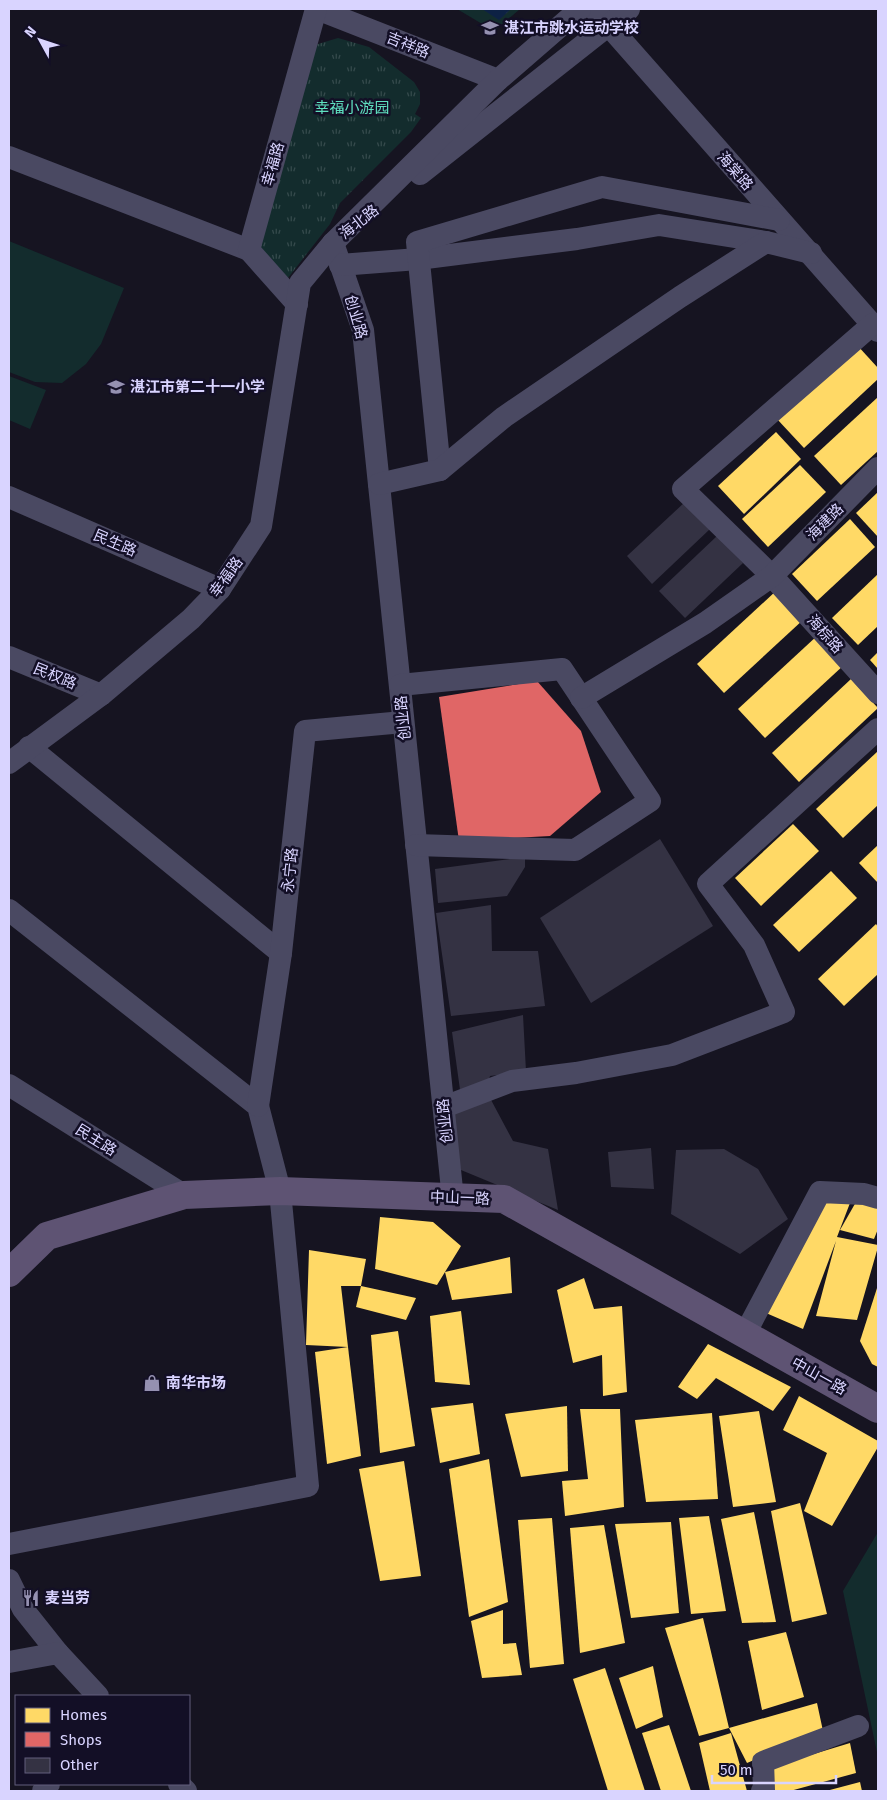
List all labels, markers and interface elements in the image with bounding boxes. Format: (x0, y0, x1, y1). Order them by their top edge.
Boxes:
north arrow (15, 15, 65, 65)
school or university icon: 湛江市跳水运动学校 (480, 18, 500, 38)
place label: 湛江市跳水运动学校 (504, 19, 639, 37)
text: N (21, 23, 40, 41)
street label: 吉祥路 (384, 28, 432, 62)
park label: 幸福小游园 (314, 99, 390, 117)
street label: 幸福路 (258, 140, 288, 188)
street label: 海棠路 (713, 148, 757, 194)
street label: 海北路 (336, 201, 382, 243)
street label: 创业路 (341, 293, 371, 341)
school or university icon: 湛江市第二十一小学 (106, 377, 126, 397)
place label: 湛江市第二十一小学 (130, 378, 265, 396)
street label: 海建路 (803, 500, 847, 544)
street label: 民生路 (91, 526, 139, 560)
street label: 幸福路 (205, 554, 247, 600)
street label: 海棕路 (803, 611, 847, 657)
street label: 民权路 (31, 659, 79, 693)
street label: 创业路 (392, 695, 414, 741)
street label: 永宁路 (279, 847, 301, 893)
street label: 创业路 (434, 1098, 456, 1144)
street label: 民主路 (72, 1120, 120, 1160)
street label: 中山一路 (430, 1188, 490, 1208)
street label: 中山一路 (788, 1354, 850, 1398)
shop icon: 南华市场 (142, 1373, 162, 1393)
place label: 南华市场 (166, 1374, 226, 1392)
restaurant icon: 麦当劳 (21, 1588, 41, 1608)
place label: 麦当劳 (45, 1589, 90, 1607)
legend (15, 1695, 190, 1785)
text: Homes (60, 1706, 107, 1724)
text: Shops (60, 1731, 102, 1749)
scale bar (712, 1752, 836, 1784)
text: Other (60, 1756, 99, 1774)
text: 50 m (720, 1761, 753, 1779)

